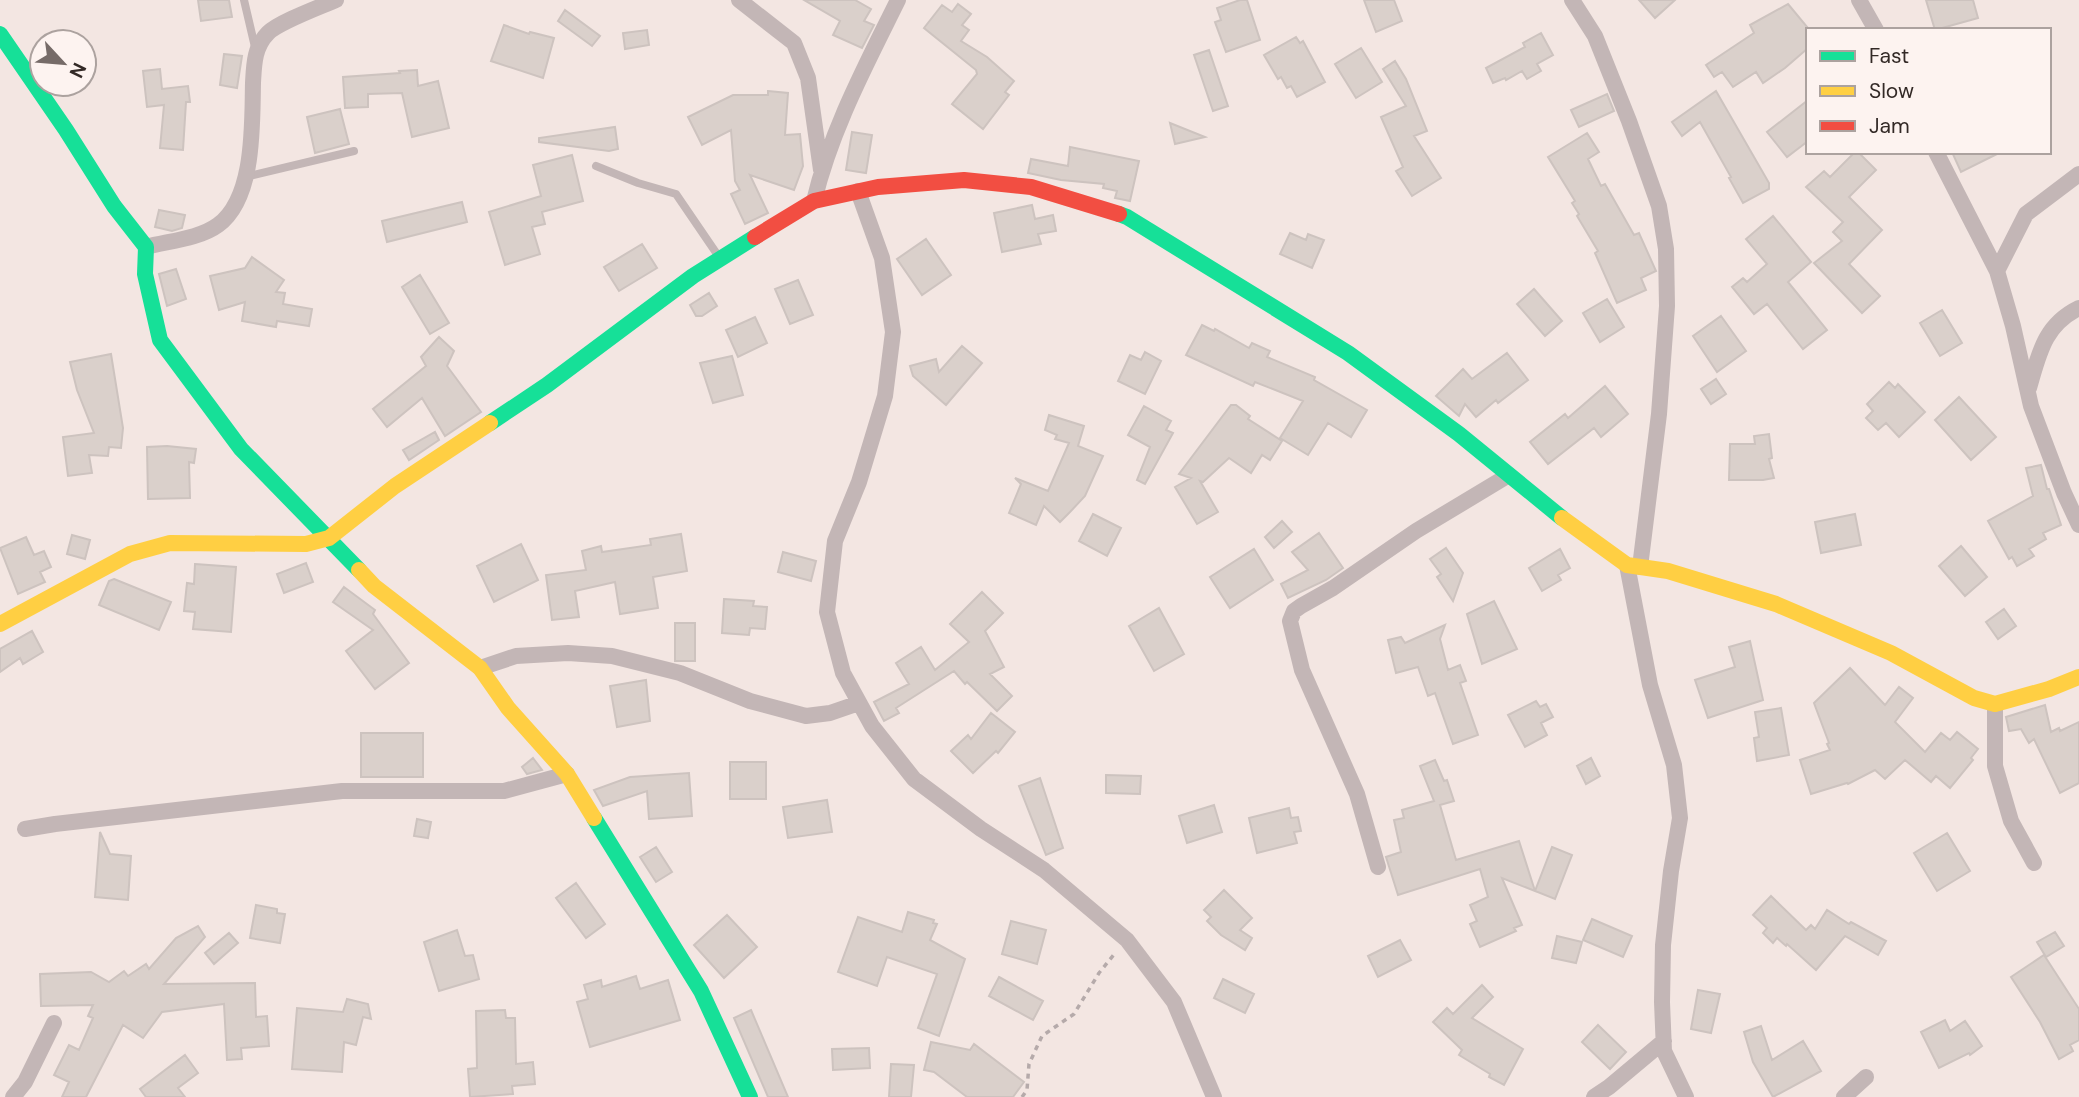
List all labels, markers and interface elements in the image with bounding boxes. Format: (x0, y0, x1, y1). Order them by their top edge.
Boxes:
north arrow (28, 28, 98, 98)
legend (1806, 28, 2051, 154)
text: Fast (1869, 42, 1909, 70)
text: N (64, 59, 92, 82)
text: Slow (1869, 77, 1914, 105)
text: Jam (1869, 112, 1910, 140)

